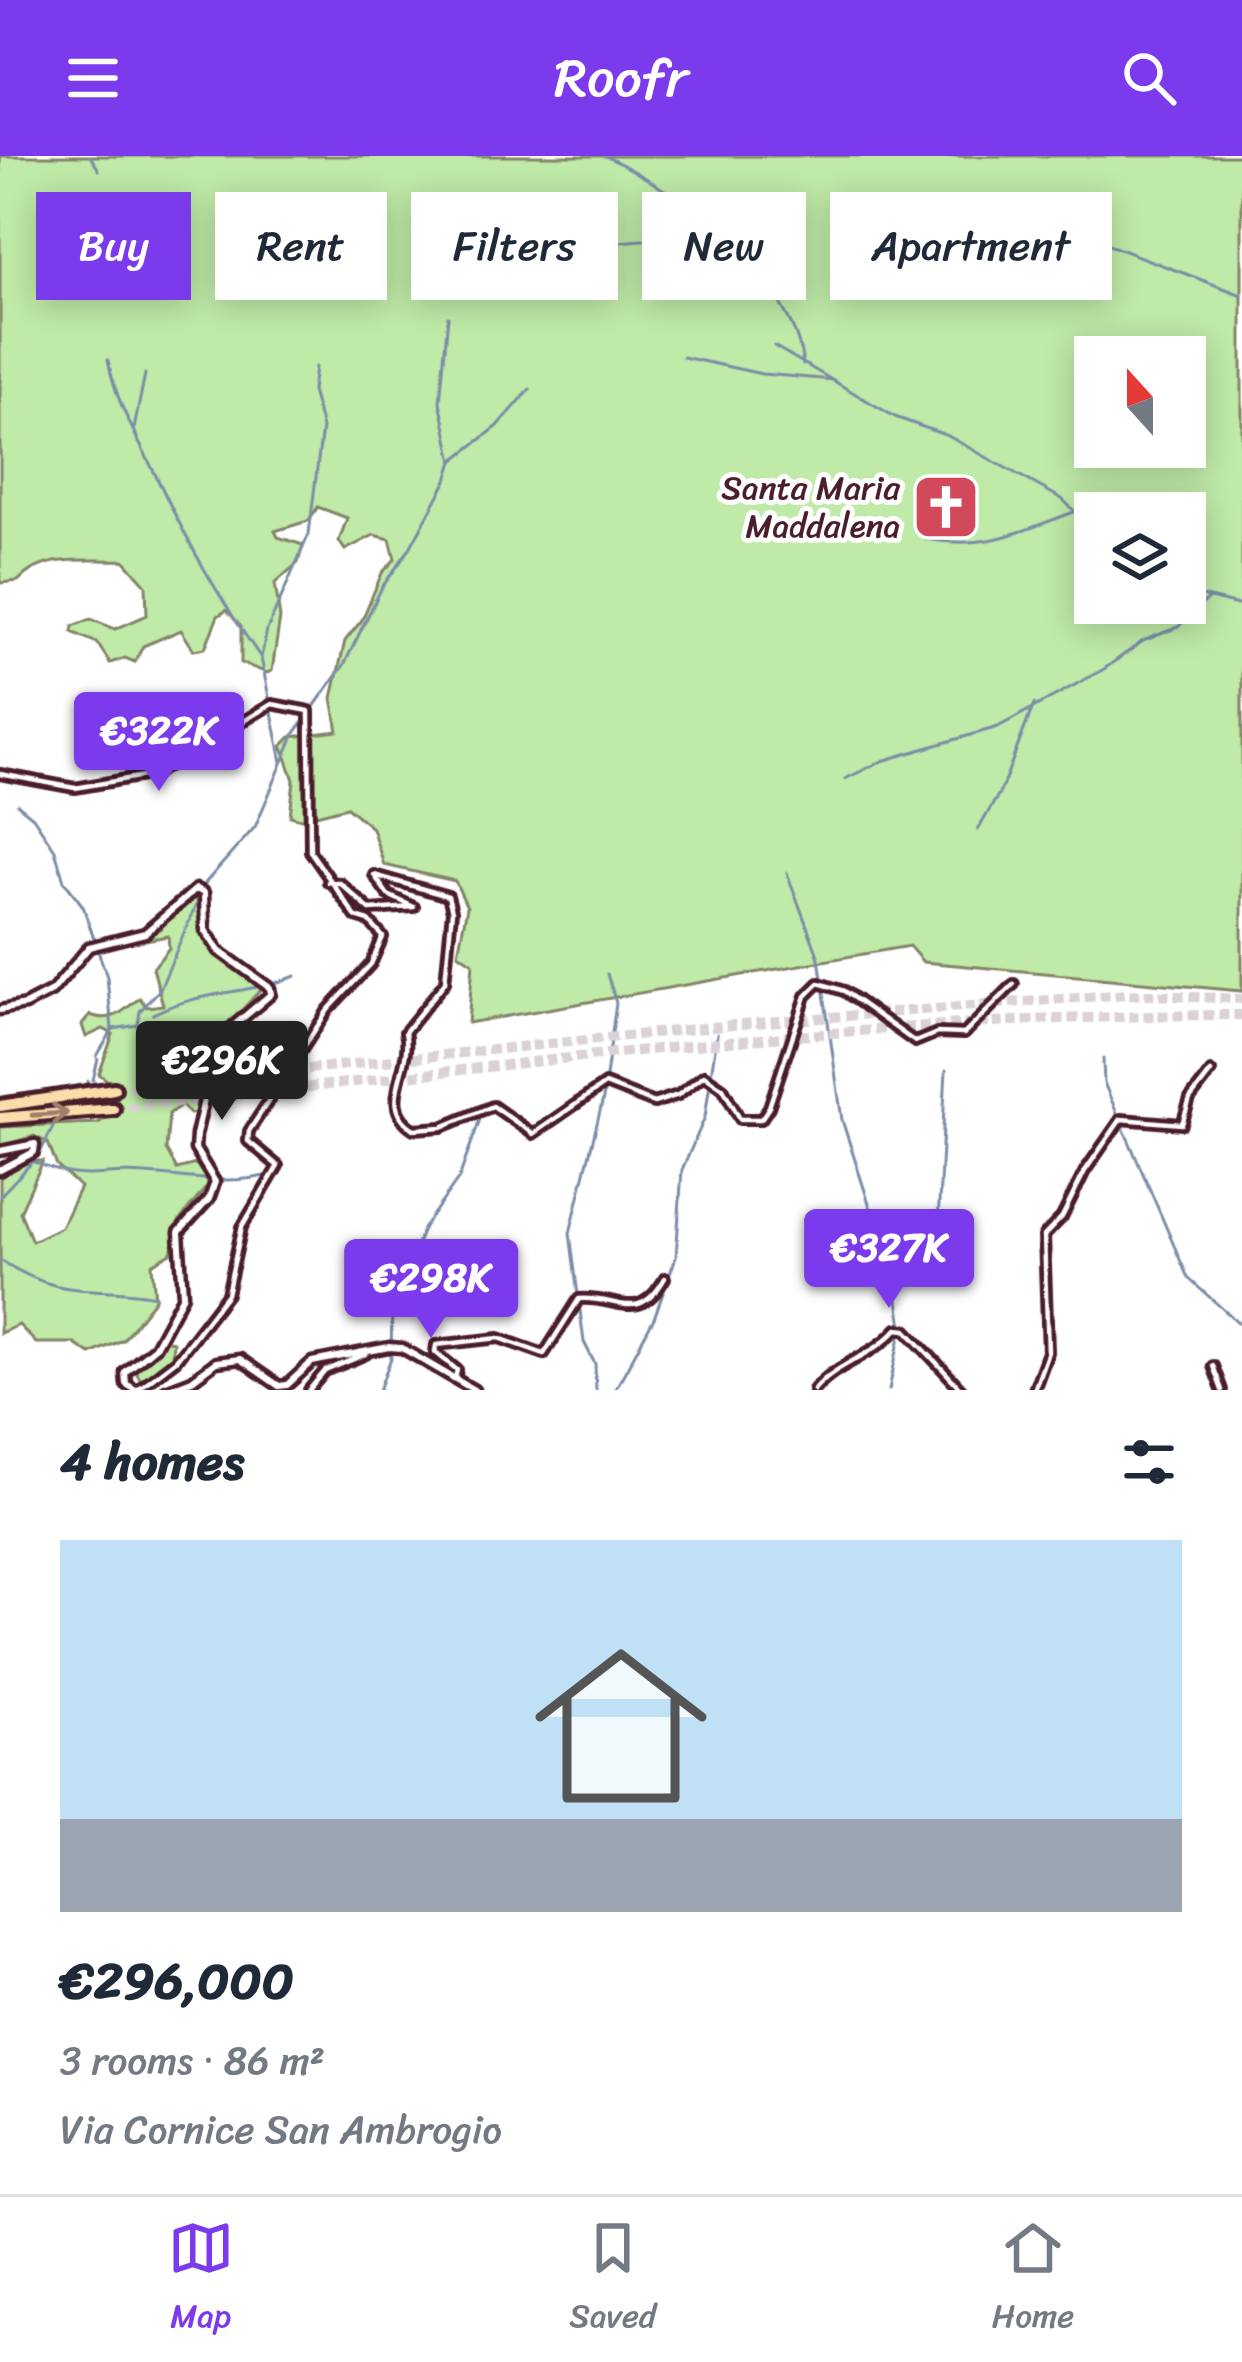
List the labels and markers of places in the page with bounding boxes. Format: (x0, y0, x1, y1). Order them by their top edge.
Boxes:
place label: Santa Maria Maddalena (721, 459, 900, 555)
church icon: Santa Maria Maddalena (911, 472, 981, 542)
pin: €322K (75, 692, 243, 794)
pin: €296K (138, 1021, 306, 1123)
pin: €327K (805, 1209, 973, 1311)
pin: €298K (347, 1239, 515, 1341)

